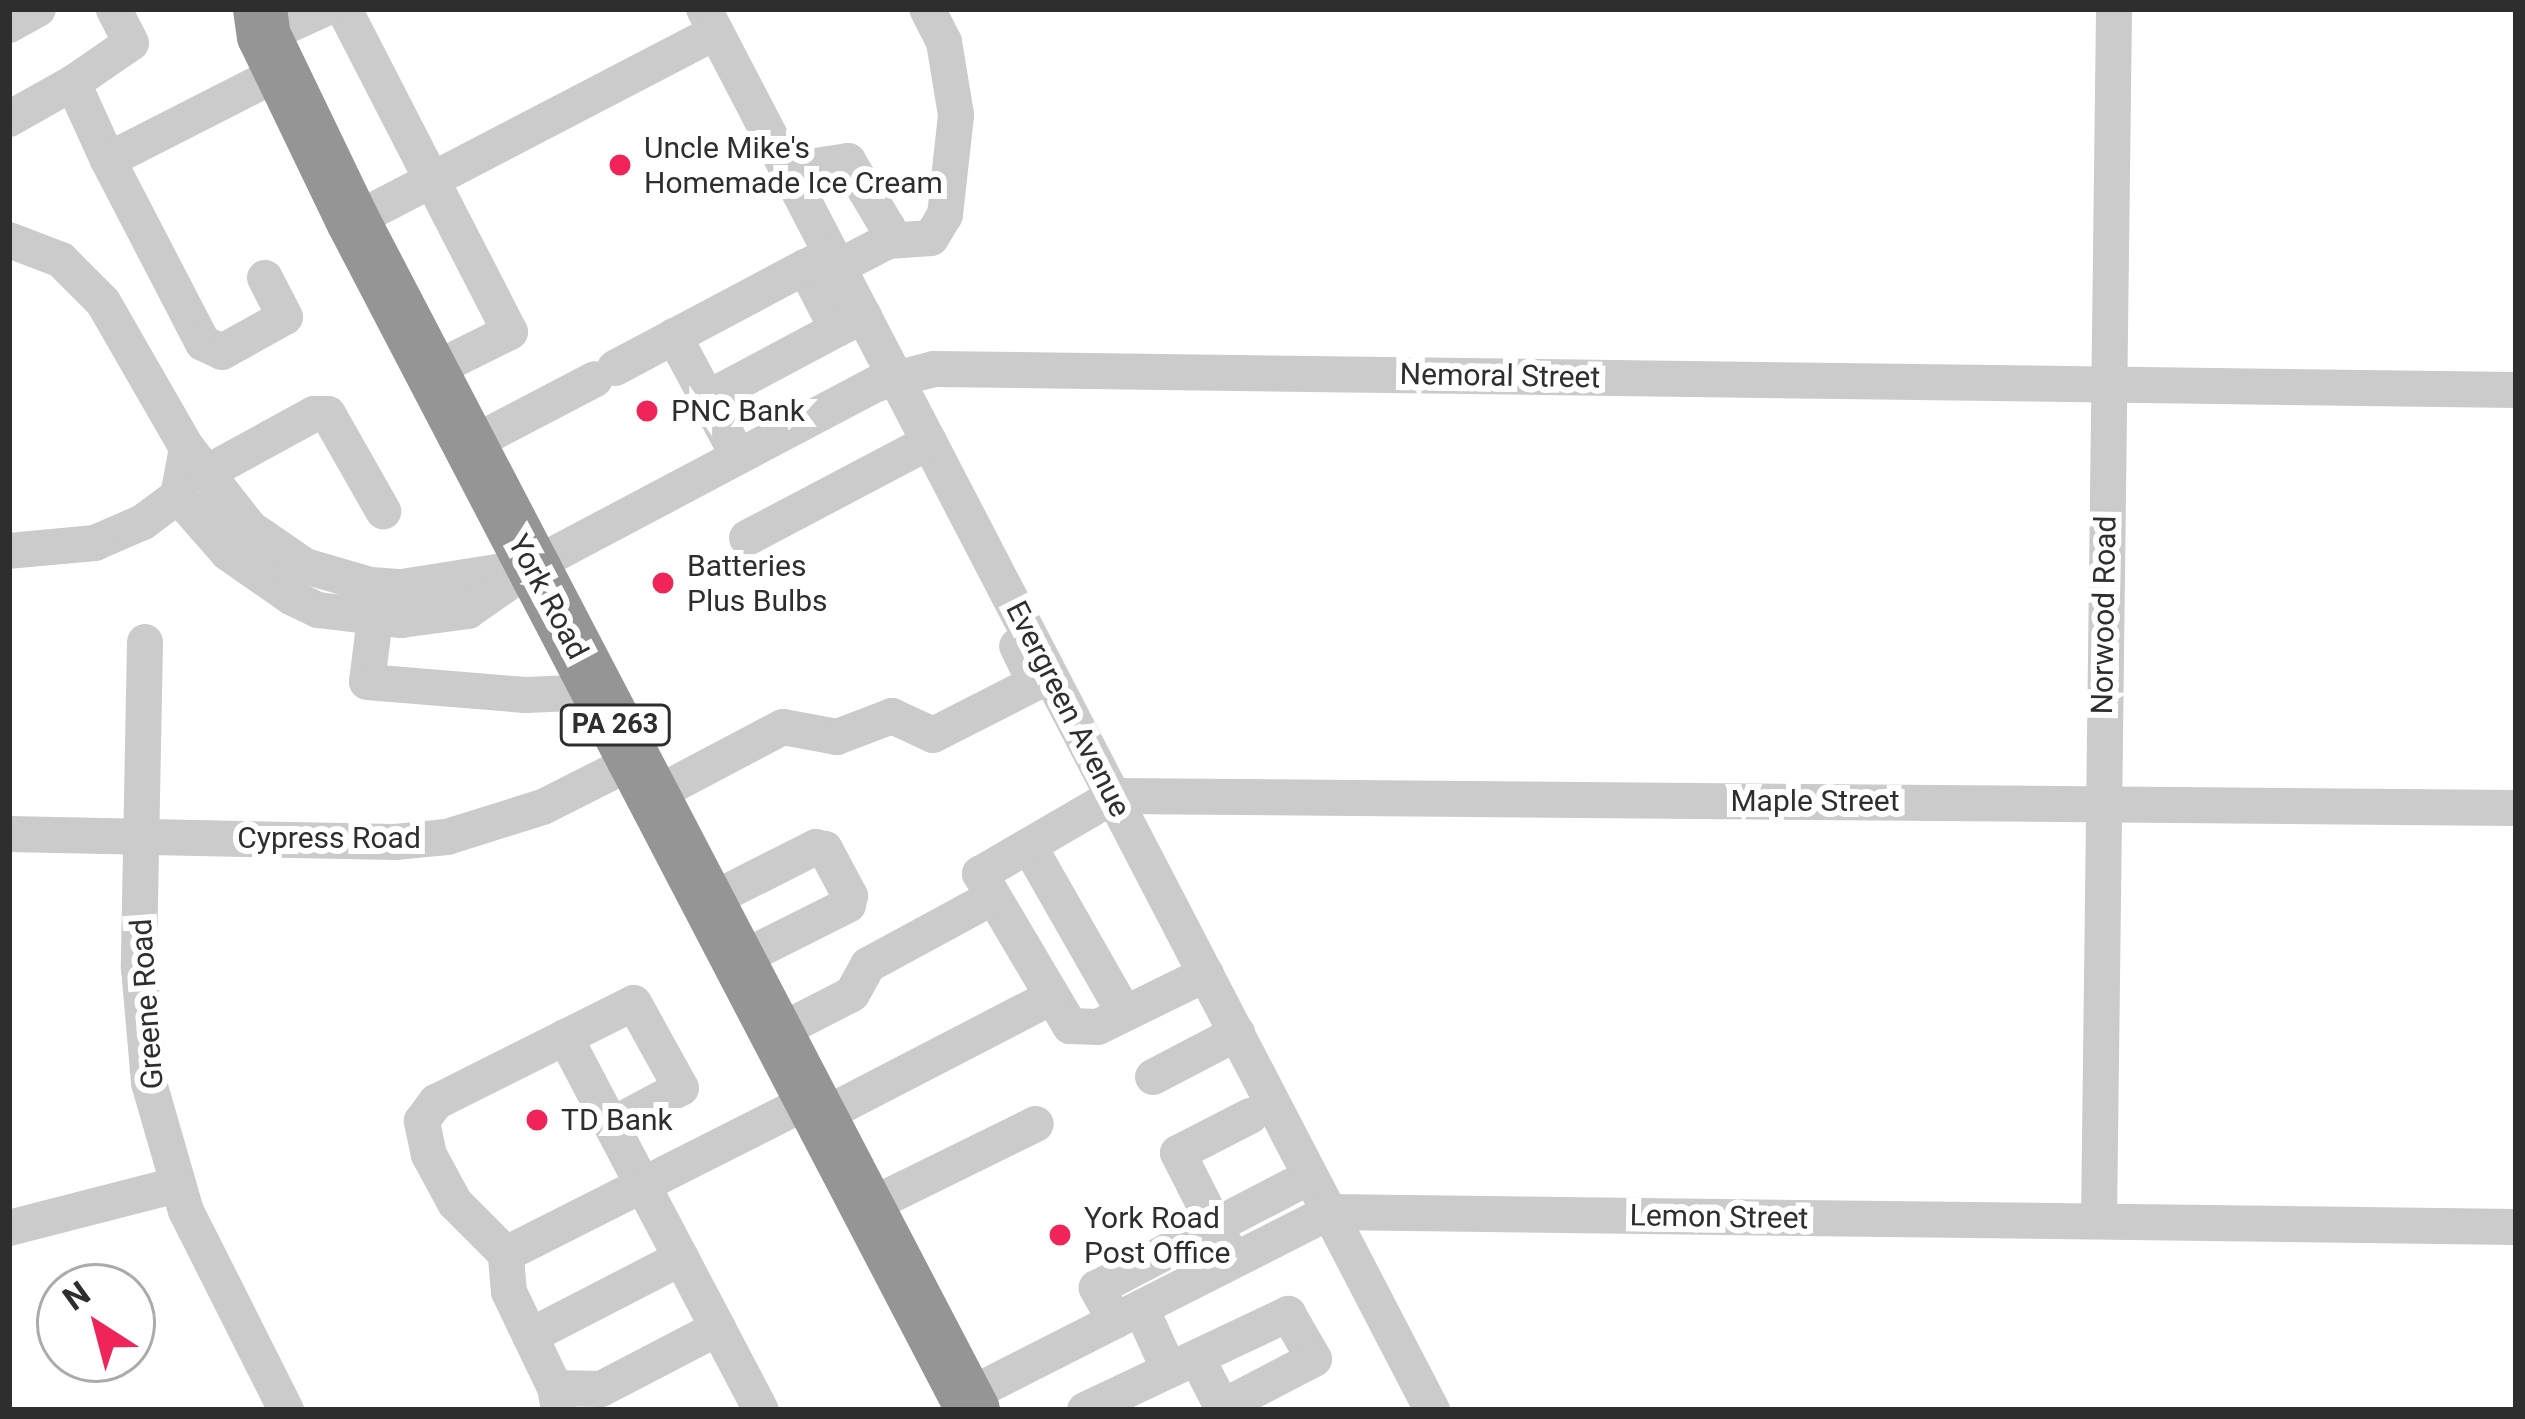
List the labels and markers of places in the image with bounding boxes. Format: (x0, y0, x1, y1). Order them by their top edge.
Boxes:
place label: Uncle Mike's Homemade Ice Cream (644, 130, 943, 201)
marker: Uncle Mike's Homemade Ice Cream (607, 152, 633, 178)
place label: PNC Bank (671, 393, 805, 429)
marker: PNC Bank (634, 398, 660, 424)
place label: Batteries Plus Bulbs (687, 548, 828, 618)
marker: Batteries Plus Bulbs (650, 570, 676, 596)
place label: TD Bank (561, 1102, 673, 1138)
marker: TD Bank (524, 1107, 550, 1133)
place label: York Road Post Office (1084, 1200, 1230, 1270)
marker: York Road Post Office (1047, 1222, 1073, 1248)

